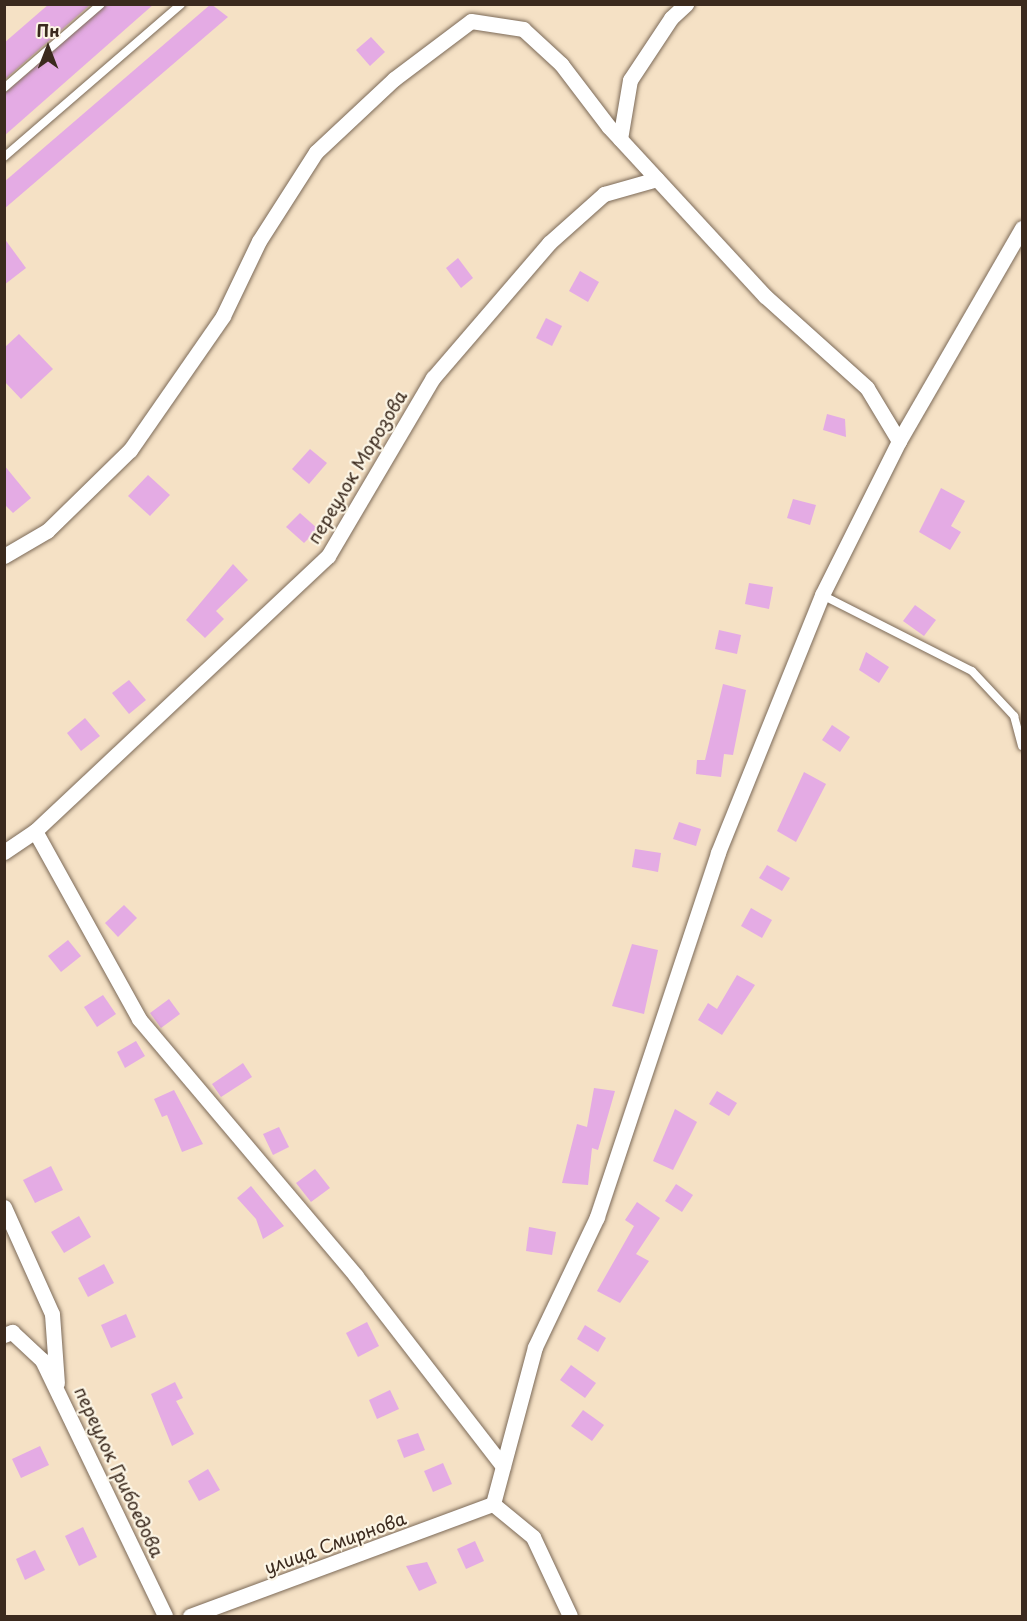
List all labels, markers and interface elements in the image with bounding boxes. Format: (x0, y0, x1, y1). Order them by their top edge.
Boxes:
north arrow (18, 18, 78, 78)
text: Пн (36, 18, 60, 42)
street label: переулок Морозова (303, 387, 411, 547)
street label: переулок Грибоедова (70, 1383, 168, 1561)
street label: улица Смирнова (261, 1507, 409, 1579)

